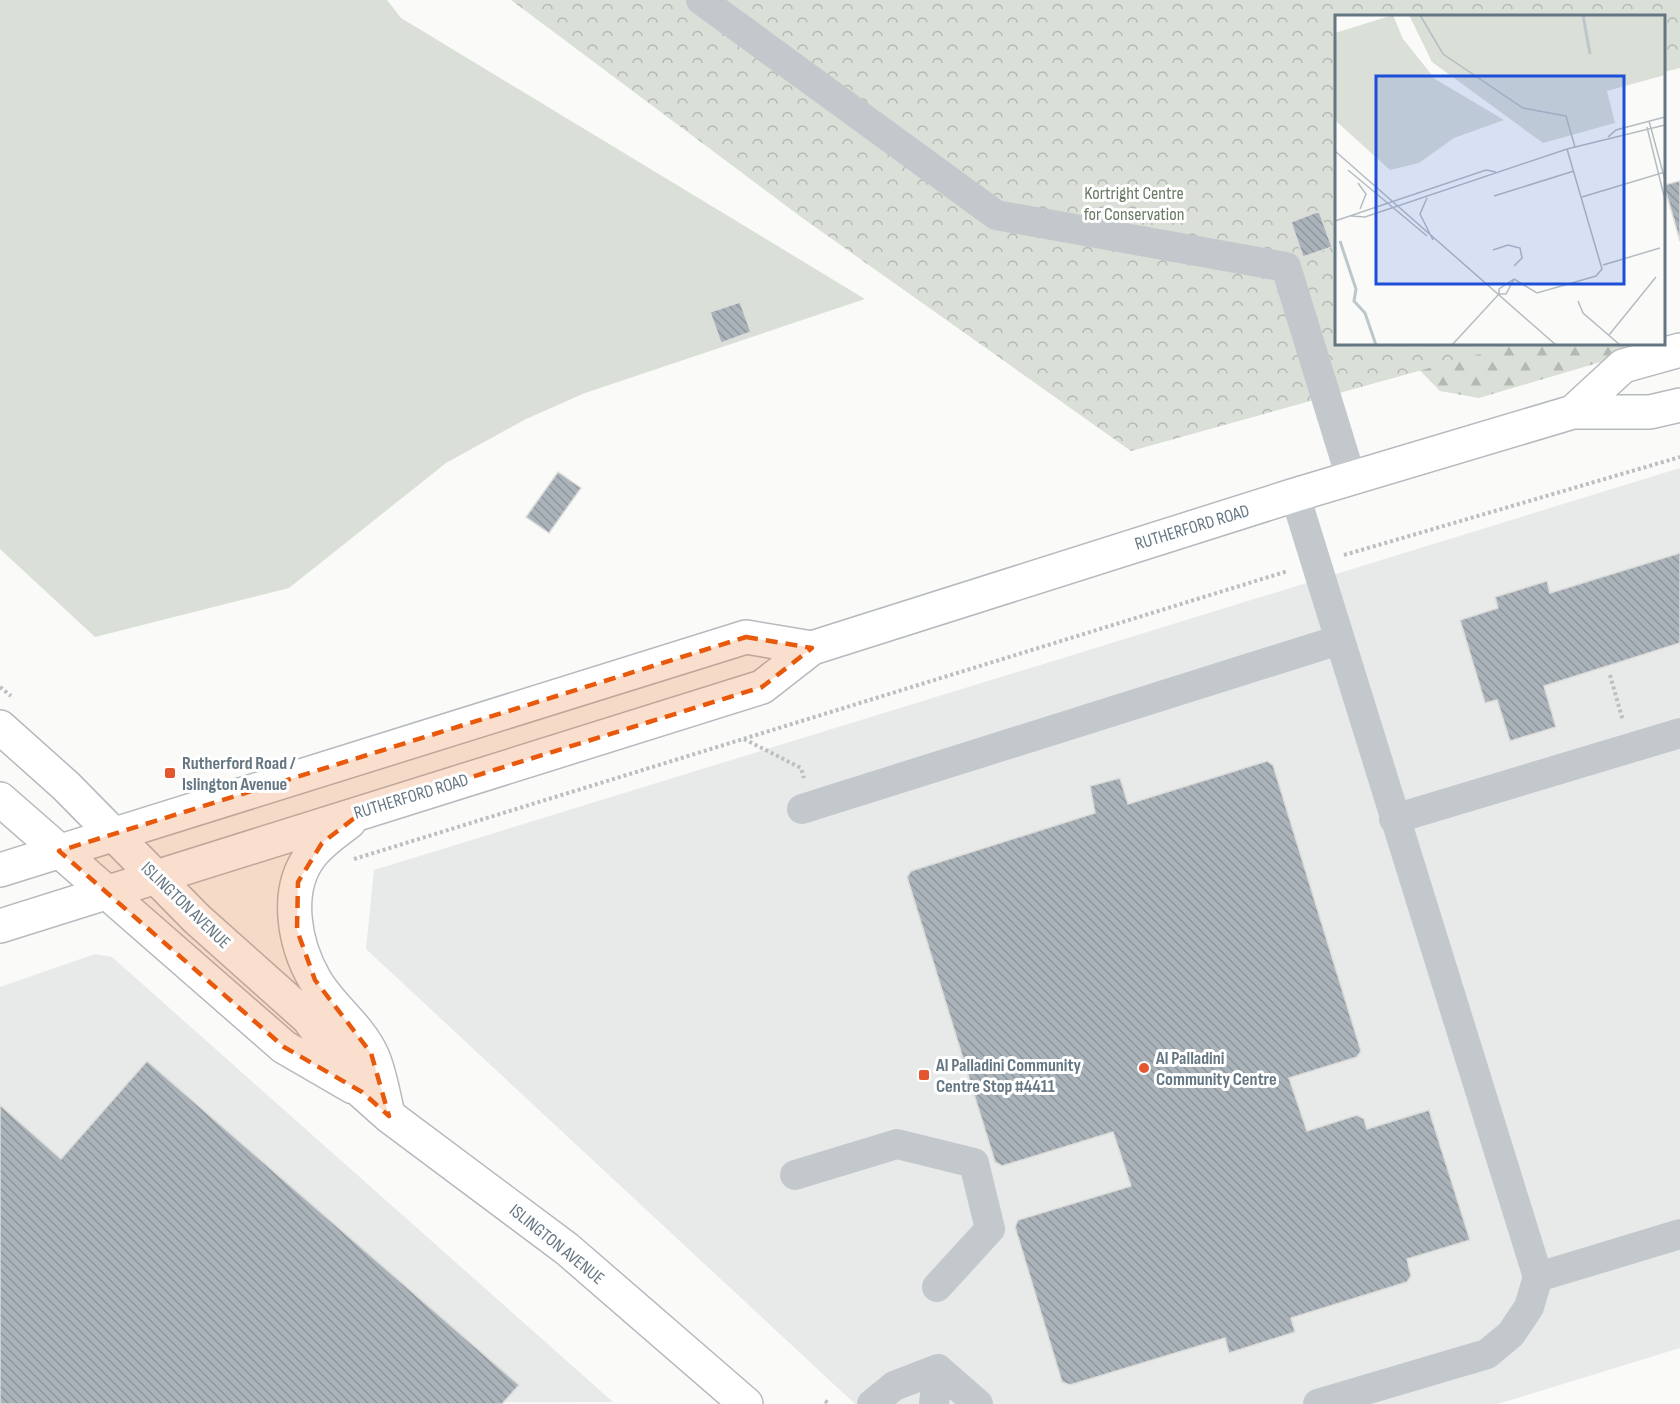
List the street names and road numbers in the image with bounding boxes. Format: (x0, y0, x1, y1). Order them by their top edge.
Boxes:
street label: RUTHERFORD ROAD (1132, 500, 1252, 555)
street label: RUTHERFORD ROAD (351, 769, 471, 824)
street label: ISLINGTON AVENUE (137, 858, 235, 953)
street label: ISLINGTON AVENUE (505, 1200, 608, 1289)

